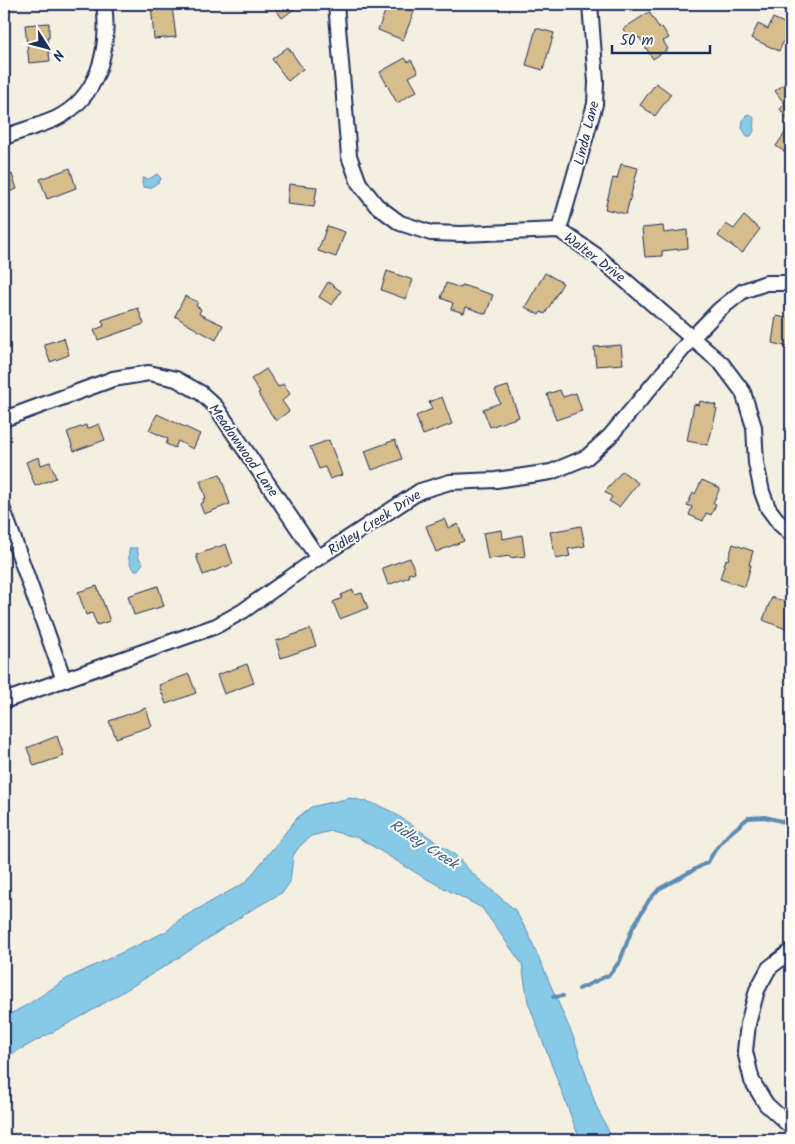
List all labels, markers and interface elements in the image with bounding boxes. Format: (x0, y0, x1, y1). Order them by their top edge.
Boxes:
north arrow (22, 22, 72, 72)
scale bar (612, 22, 710, 54)
text: 50 m (620, 29, 654, 53)
text: N (46, 45, 69, 65)
street label: Linda Lane (568, 98, 606, 168)
street label: Walter Drive (559, 227, 630, 289)
street label: Meadowwood Lane (203, 399, 284, 502)
street label: Ridley Creek Drive (324, 484, 426, 561)
water label: Ridley Creek (384, 814, 464, 877)

